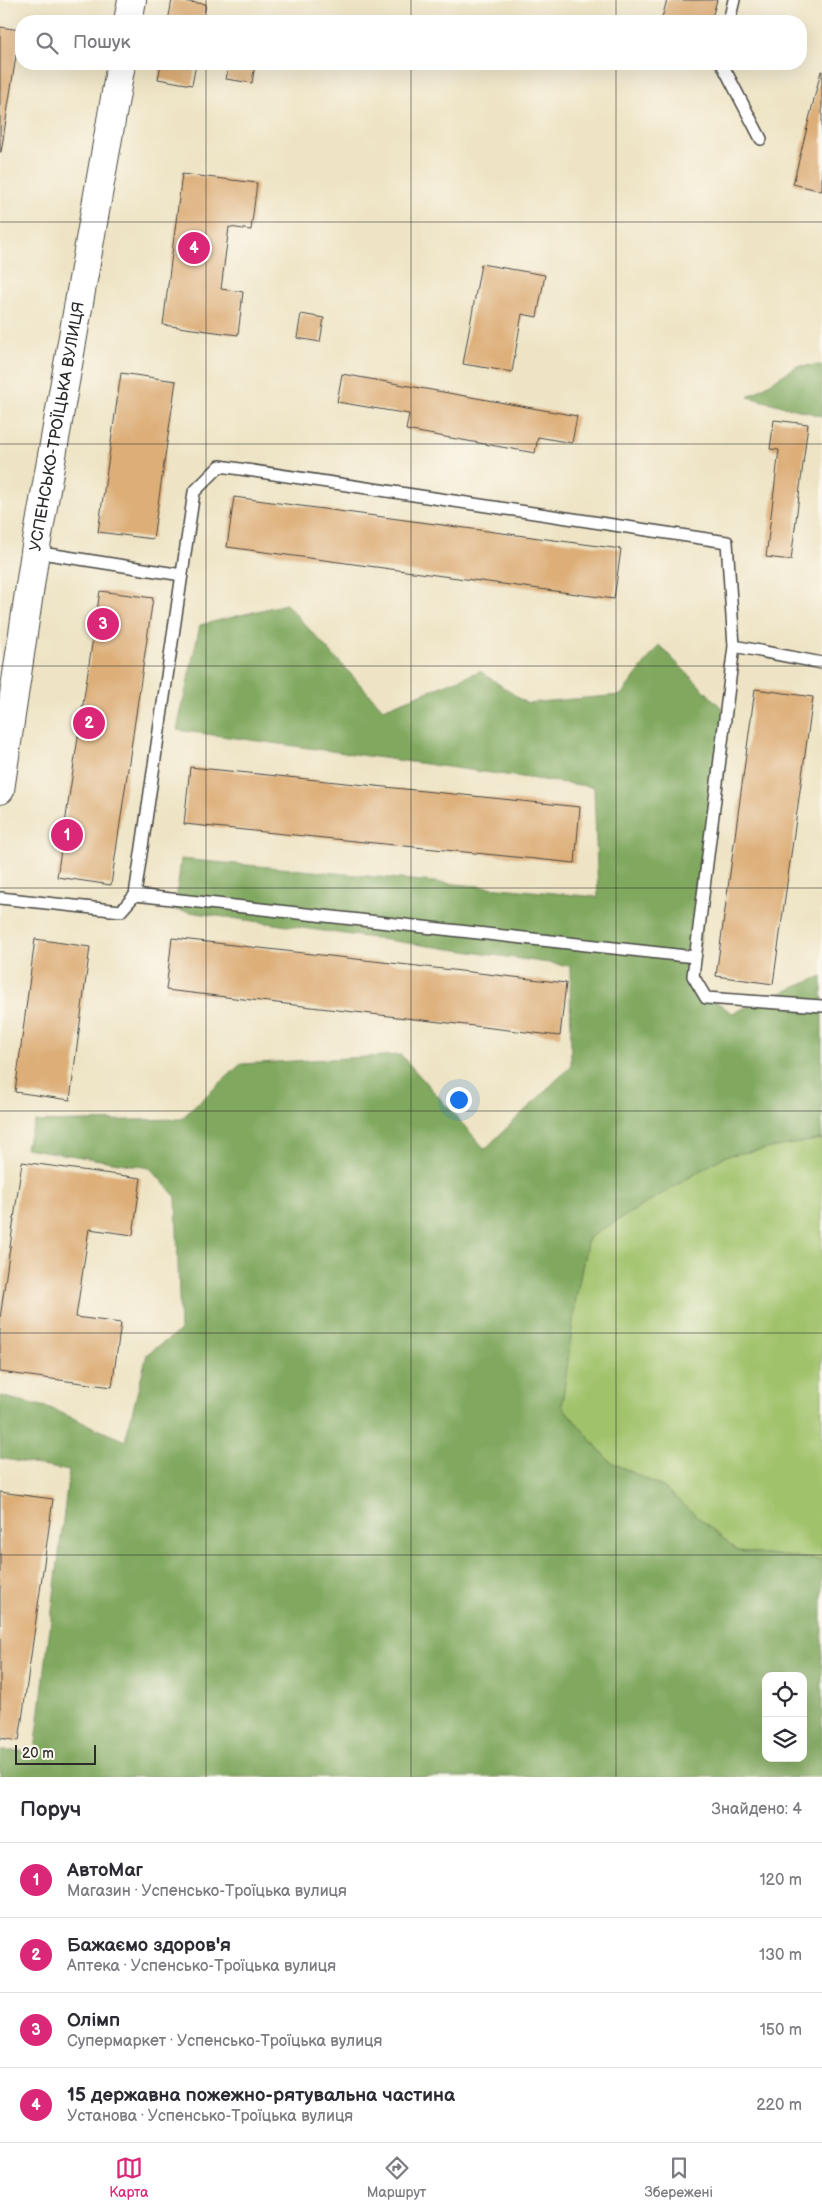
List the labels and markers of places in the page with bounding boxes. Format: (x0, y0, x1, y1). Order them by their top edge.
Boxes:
pin: 4 (178, 229, 210, 267)
pin: 3 (87, 605, 119, 643)
pin: 2 (73, 704, 105, 742)
pin: 1 (51, 816, 83, 854)

